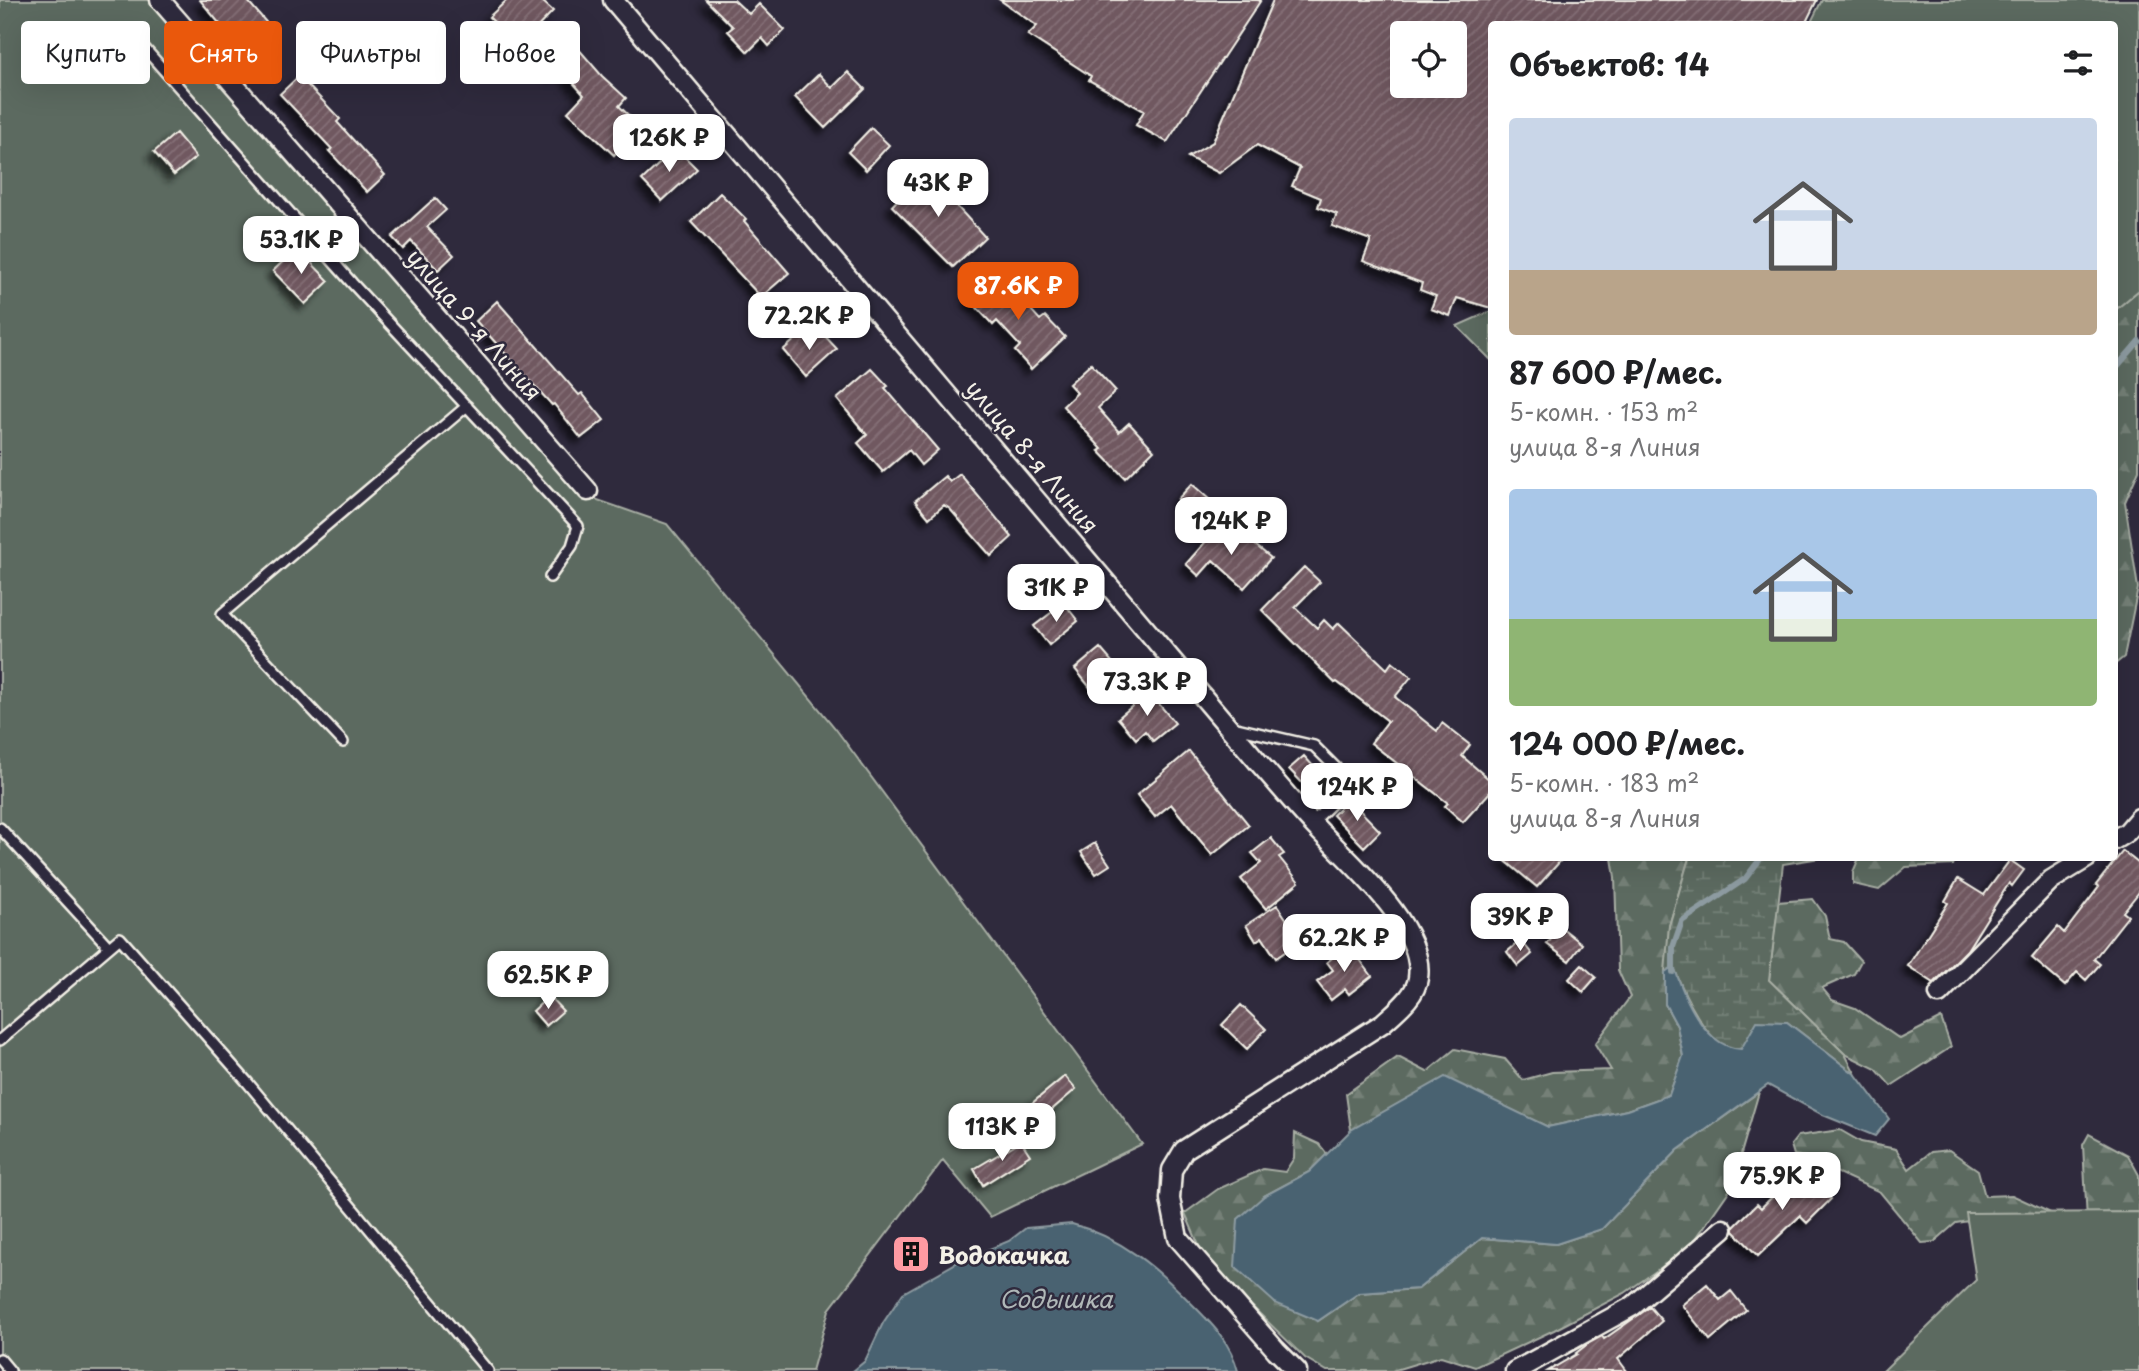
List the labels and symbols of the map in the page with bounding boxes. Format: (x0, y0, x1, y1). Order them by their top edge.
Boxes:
pin: 126K ₽ (612, 114, 726, 174)
pin: 43K ₽ (889, 160, 987, 219)
pin: 53.1K ₽ (236, 216, 366, 276)
street label: улица 9-я Линия (399, 240, 551, 408)
pin: 87.6K ₽ (953, 262, 1083, 322)
pin: 72.2K ₽ (744, 292, 874, 352)
street label: улица 8-я Линия (958, 371, 1108, 541)
pin: 124K ₽ (1174, 498, 1288, 557)
pin: 31K ₽ (1007, 564, 1105, 624)
pin: 73.3K ₽ (1082, 658, 1212, 718)
pin: 124K ₽ (1300, 764, 1414, 823)
pin: 39K ₽ (1471, 894, 1569, 953)
pin: 62.2K ₽ (1279, 914, 1409, 974)
pin: 62.5K ₽ (483, 951, 613, 1011)
pin: 113K ₽ (945, 1104, 1059, 1163)
pin: 75.9K ₽ (1717, 1152, 1847, 1212)
building icon: Водокачка (890, 1233, 932, 1275)
place label: Водокачка (938, 1237, 1070, 1272)
water label: Содышка (999, 1280, 1114, 1316)

